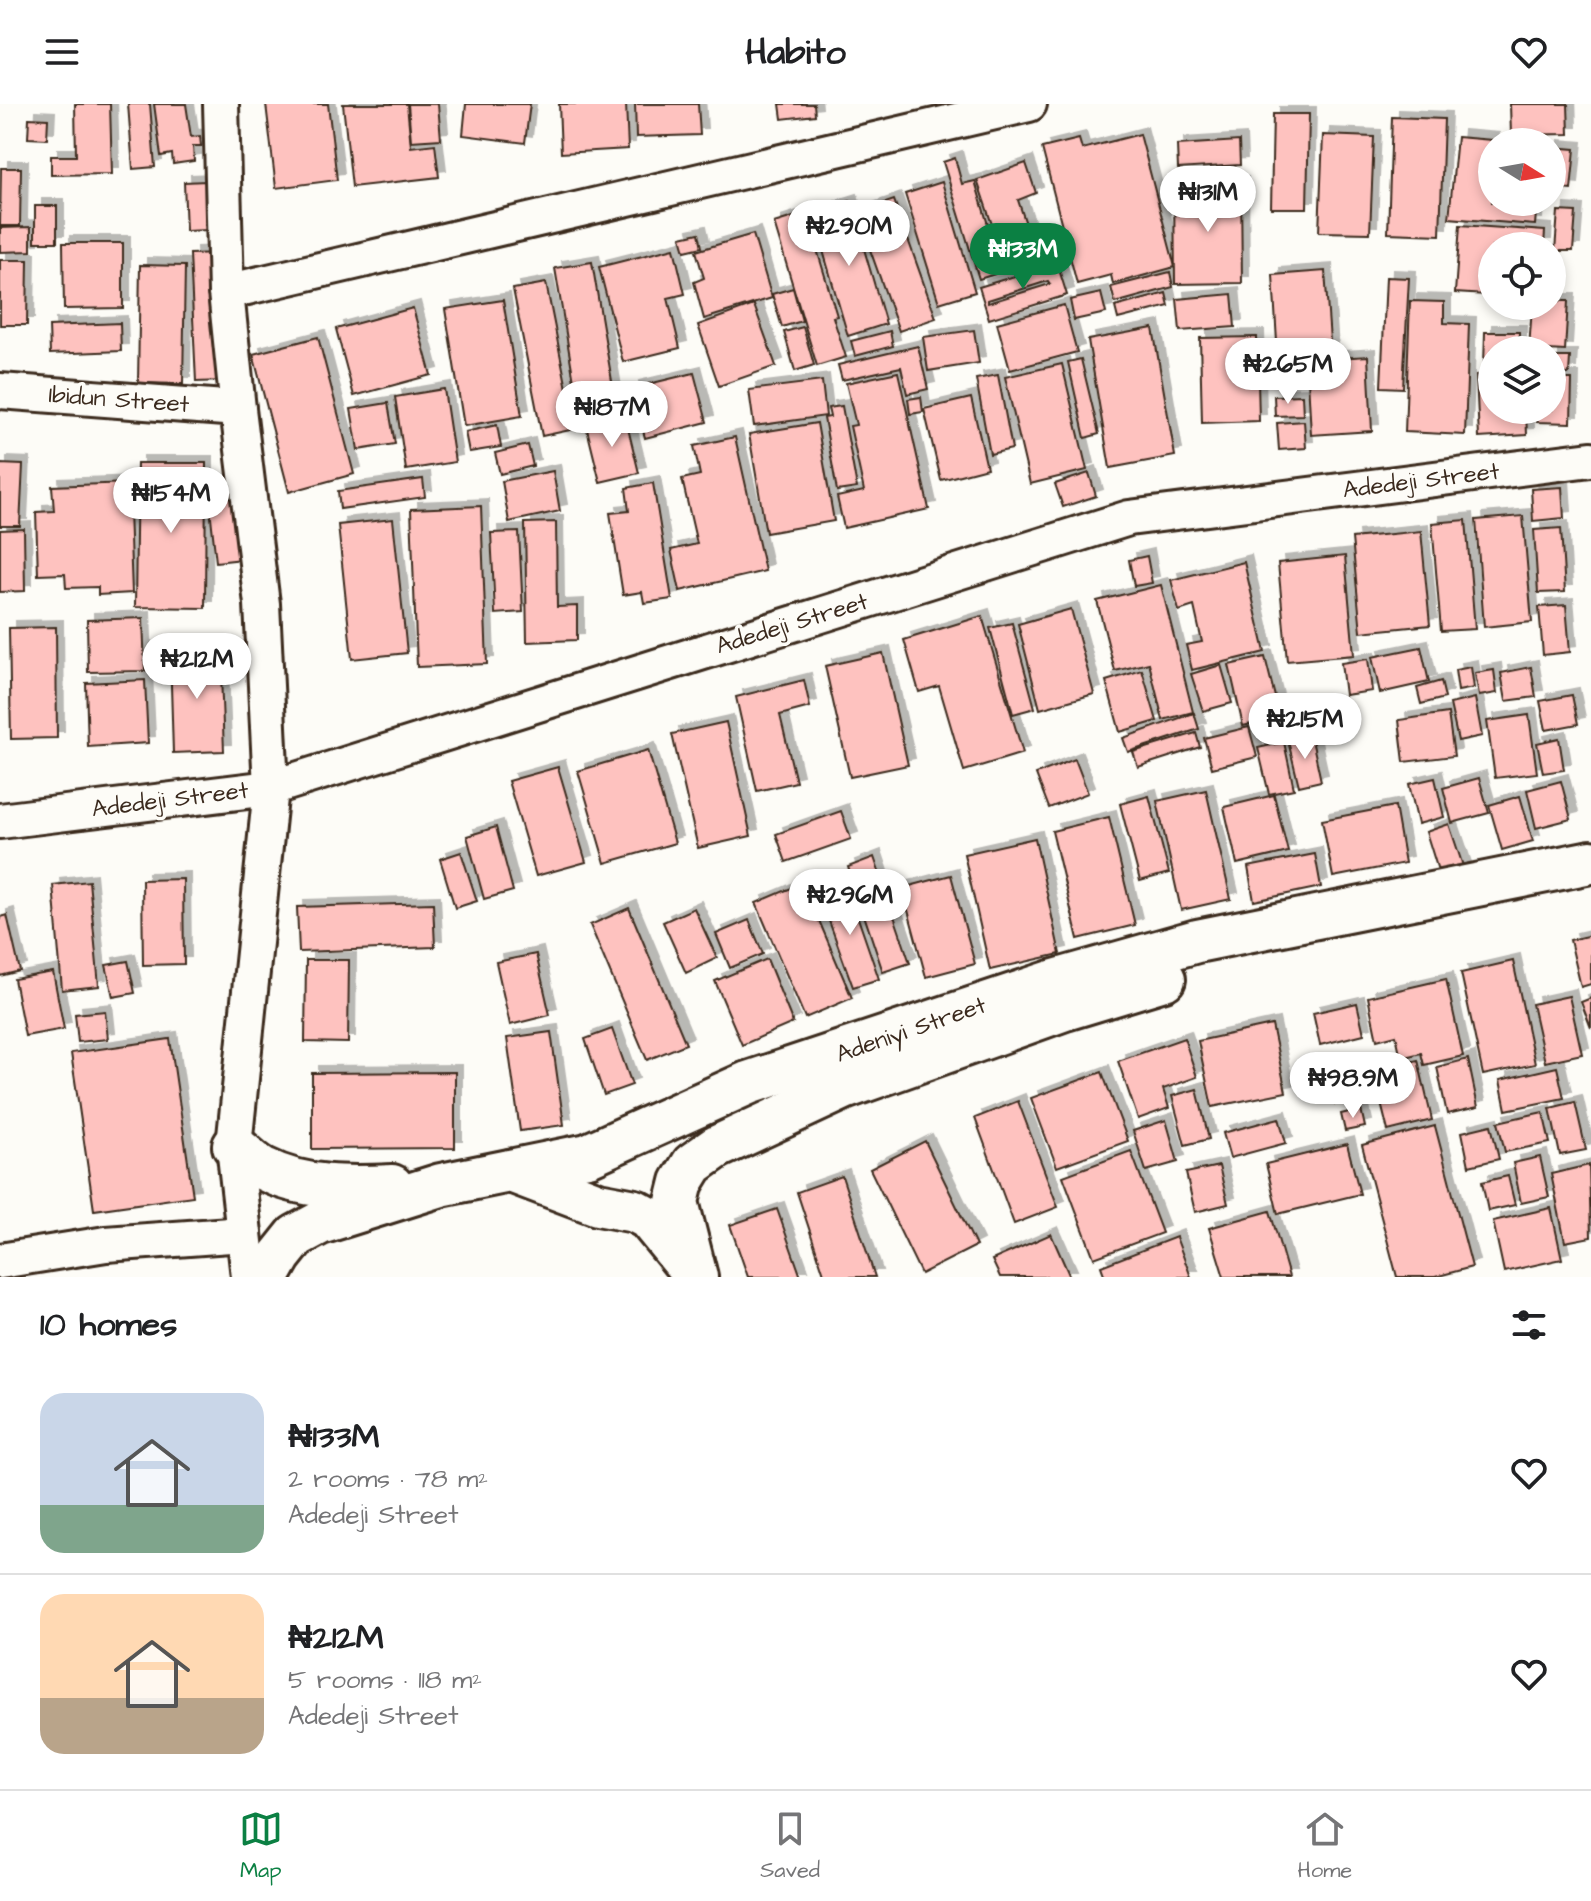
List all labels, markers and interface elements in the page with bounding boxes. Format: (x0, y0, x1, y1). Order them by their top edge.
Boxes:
text: Habito (745, 27, 846, 78)
icon: menu (40, 30, 84, 74)
icon: heart (1507, 30, 1551, 74)
north arrow (1478, 128, 1566, 216)
map controls (1478, 128, 1566, 424)
pin: ₦131M (1152, 166, 1264, 234)
text: ₦131M (1178, 174, 1238, 210)
pin: ₦290M (793, 200, 905, 268)
text: ₦290M (806, 208, 892, 244)
pin: ₦133M (967, 223, 1079, 291)
text: ₦133M (988, 231, 1058, 267)
button: locate (1478, 232, 1566, 320)
button: layers (1478, 336, 1566, 424)
pin: ₦265M (1232, 338, 1344, 406)
text: ₦265M (1243, 346, 1333, 382)
street label: Ibidun Street (48, 378, 191, 422)
pin: ₦187M (556, 381, 668, 449)
text: ₦187M (574, 389, 650, 425)
street label: Adedeji Street (1341, 454, 1502, 507)
pin: ₦154M (115, 467, 227, 535)
text: ₦154M (131, 475, 211, 511)
street label: Adedeji Street (712, 585, 873, 663)
pin: ₦212M (141, 633, 253, 701)
text: ₦212M (160, 641, 234, 677)
pin: ₦215M (1249, 693, 1361, 761)
text: ₦215M (1267, 701, 1343, 737)
street label: Adedeji Street (90, 773, 251, 826)
pin: ₦296M (794, 869, 906, 937)
text: ₦296M (807, 877, 893, 913)
street label: Adeniyi Street (831, 988, 991, 1073)
pin: ₦98.9M (1288, 1052, 1418, 1120)
text: ₦98.9M (1308, 1060, 1398, 1096)
text: 10 homes (40, 1301, 177, 1349)
icon: filters (1507, 1303, 1551, 1347)
text: ₦133M (288, 1413, 380, 1461)
icon: home (104, 1425, 200, 1521)
icon: heart (1507, 1451, 1551, 1495)
text: 2 rooms · 78 m² (288, 1461, 488, 1497)
text: Adedeji Street (288, 1497, 459, 1533)
text: ₦212M (288, 1614, 384, 1662)
icon: home (104, 1626, 200, 1722)
icon: heart (1507, 1652, 1551, 1696)
text: 5 rooms · 118 m² (288, 1662, 482, 1698)
text: Adedeji Street (288, 1698, 459, 1734)
tab: Map (239, 1807, 283, 1886)
tab: Saved (760, 1807, 820, 1886)
tab: Home (1298, 1807, 1352, 1886)

